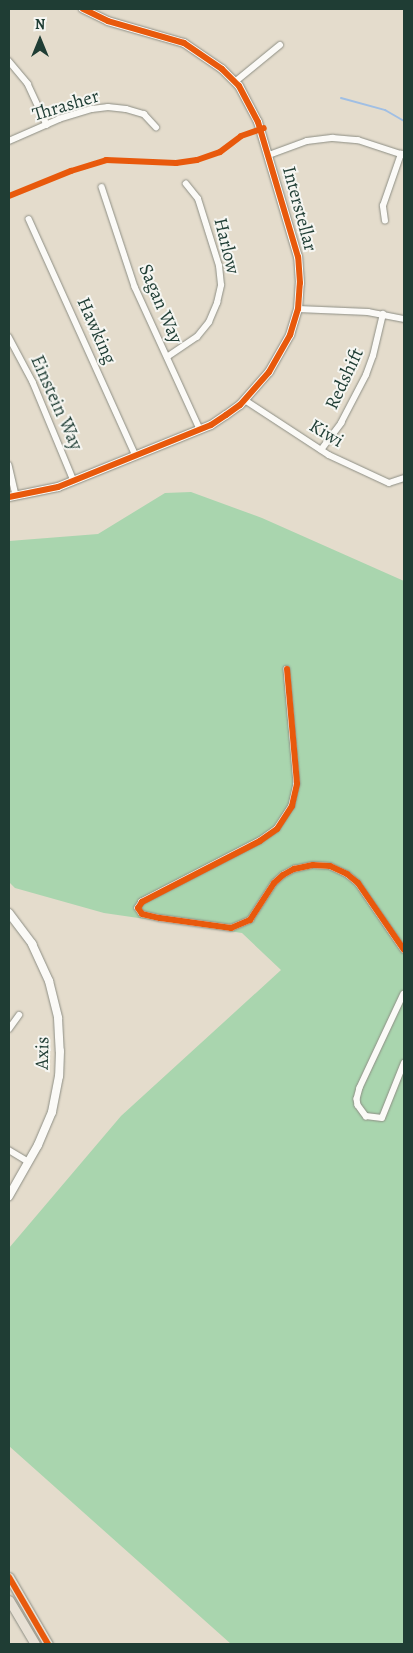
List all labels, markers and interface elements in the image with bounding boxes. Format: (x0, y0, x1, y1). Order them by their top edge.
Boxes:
north arrow (15, 15, 65, 65)
text: N (35, 15, 45, 34)
street label: Thrasher (30, 85, 102, 127)
street label: Interstellar (277, 164, 321, 254)
street label: Harlow (208, 215, 244, 277)
street label: Sagan Way (133, 261, 187, 347)
street label: Hawking (71, 294, 121, 368)
street label: Redshift (321, 345, 369, 413)
street label: Einstein Way (25, 352, 87, 454)
street label: Kiwi (305, 415, 347, 453)
street label: Axis (31, 1036, 55, 1070)

